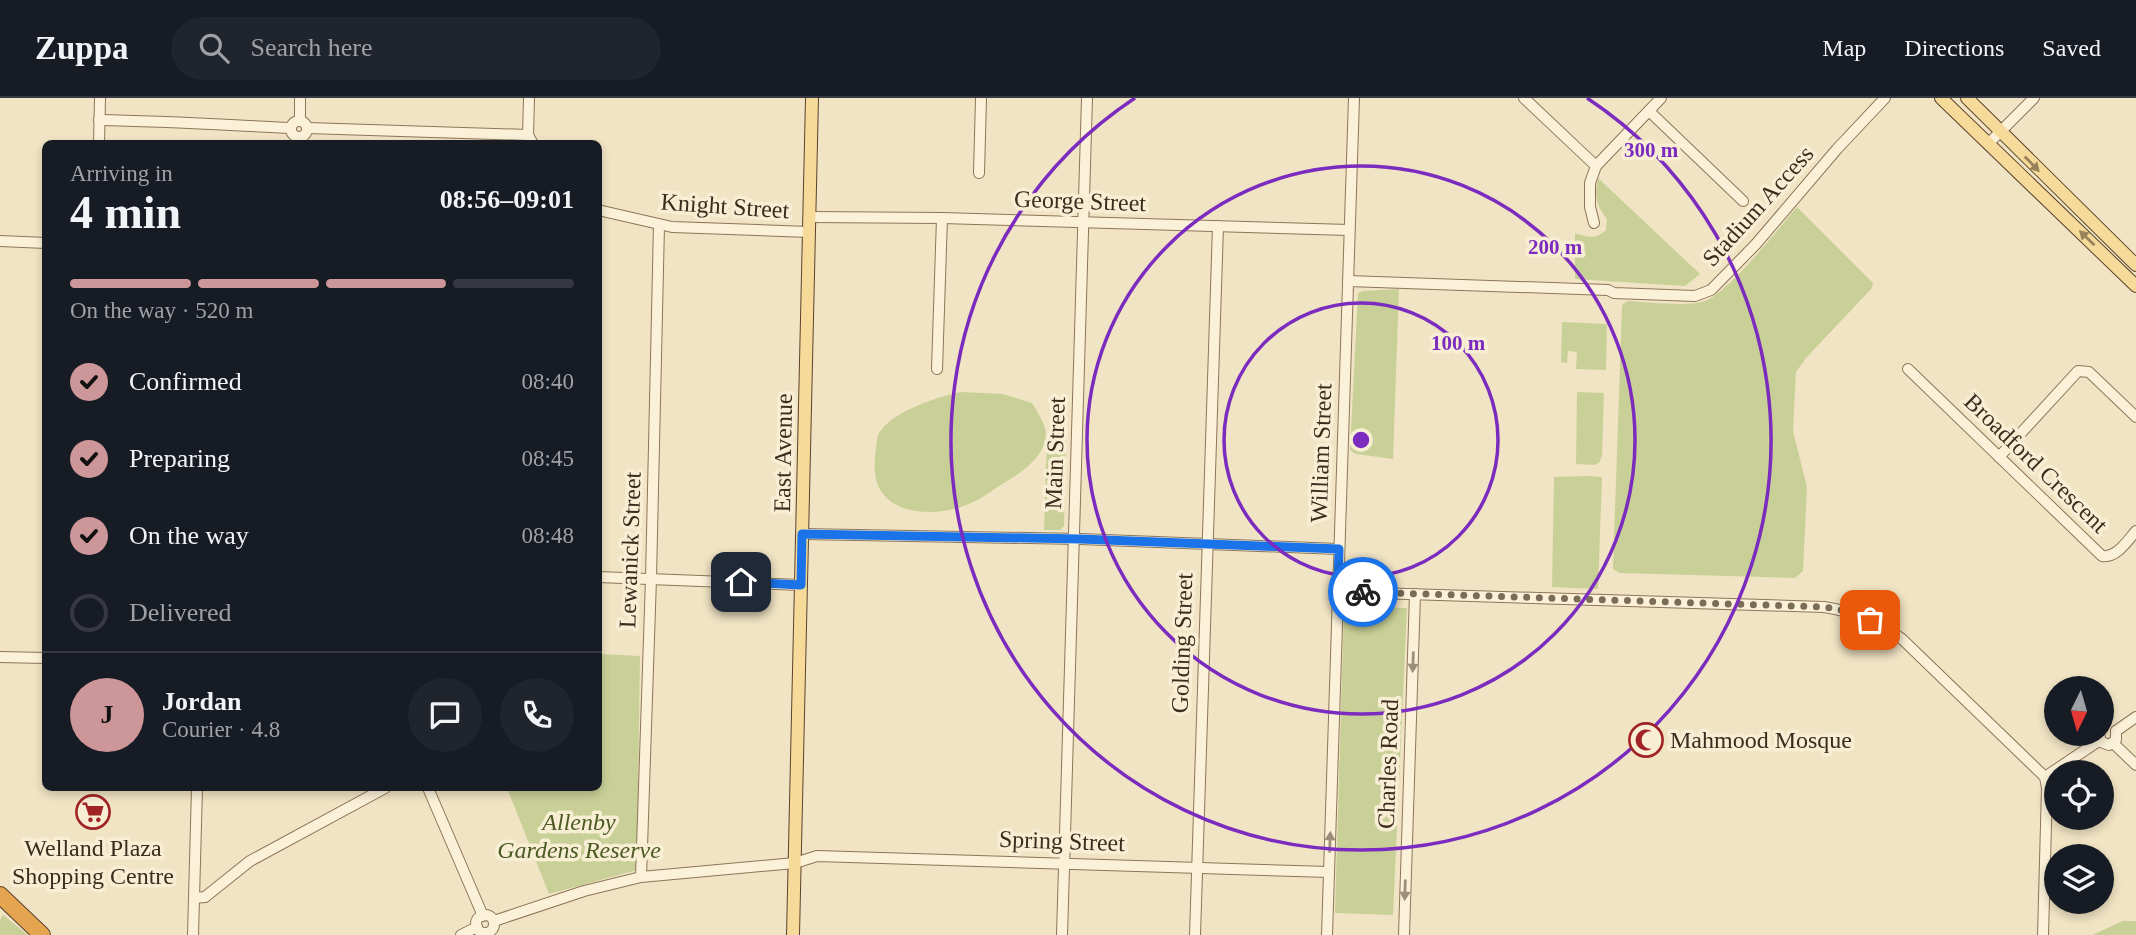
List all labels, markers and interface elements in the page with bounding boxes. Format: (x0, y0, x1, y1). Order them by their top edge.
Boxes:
search box (171, 17, 661, 80)
icon: search (195, 29, 233, 67)
text: Zuppa (35, 30, 129, 66)
text: Search here (251, 33, 373, 62)
text: Map (1822, 35, 1866, 61)
text: Directions (1904, 35, 2004, 61)
text: Saved (2042, 35, 2101, 61)
text: 300 m (1624, 138, 1679, 162)
street label: Stadium Access (1697, 141, 1819, 271)
one-way arrow (2024, 155, 2041, 172)
text: Arriving in (70, 161, 173, 186)
text: 08:56–09:01 (440, 185, 574, 214)
street label: George Street (1013, 186, 1147, 216)
text: 4 min (70, 187, 181, 238)
street label: Knight Street (660, 189, 790, 223)
one-way arrow (2079, 229, 2096, 246)
text: 200 m (1528, 235, 1583, 259)
text: On the way · 520 m (70, 298, 253, 323)
text: 100 m (1431, 331, 1486, 355)
icon: check (70, 363, 108, 401)
text: Confirmed (129, 367, 242, 396)
text: 08:40 (522, 369, 574, 394)
street label: William Street (1306, 382, 1336, 523)
street label: Broadford Crescent (1959, 388, 2113, 538)
street label: East Avenue (769, 393, 797, 513)
street label: Main Street (1040, 396, 1070, 510)
centre of rings (1349, 428, 1373, 452)
icon: check (70, 440, 108, 478)
text: Preparing (129, 444, 230, 473)
text: 08:45 (522, 446, 574, 471)
street label: Lewanick Street (614, 471, 646, 629)
icon: check (70, 517, 108, 555)
text: On the way (129, 521, 249, 550)
text: 08:48 (522, 523, 574, 548)
pin (711, 552, 771, 612)
courier (1328, 557, 1398, 627)
icon: home (722, 563, 760, 601)
street label: Golding Street (1167, 572, 1197, 714)
icon: bike (1344, 573, 1382, 611)
pin (1840, 590, 1900, 650)
text: Delivered (129, 598, 232, 627)
icon: bag (1851, 601, 1889, 639)
one-way arrow (1407, 652, 1418, 674)
north arrow (2044, 676, 2114, 746)
map controls (2044, 676, 2114, 914)
button: chat (408, 678, 482, 752)
button: phone (500, 678, 574, 752)
text: Jordan (162, 687, 241, 716)
street label: Charles Road (1373, 699, 1403, 829)
text: J (101, 700, 114, 729)
text: Courier · 4.8 (162, 717, 280, 742)
mosque icon: Mahmood Mosque (1627, 721, 1665, 759)
place label: Mahmood Mosque (1670, 727, 1852, 753)
button: locate (2044, 760, 2114, 830)
supermarket icon: Welland Plaza Shopping Centre (74, 793, 112, 831)
park label: Allenby Gardens Reserve (497, 809, 661, 863)
street label: Spring Street (999, 826, 1126, 856)
one-way arrow (1325, 831, 1336, 853)
place label: Welland Plaza Shopping Centre (12, 835, 174, 889)
button: layers (2044, 844, 2114, 914)
one-way arrow (1399, 879, 1411, 901)

